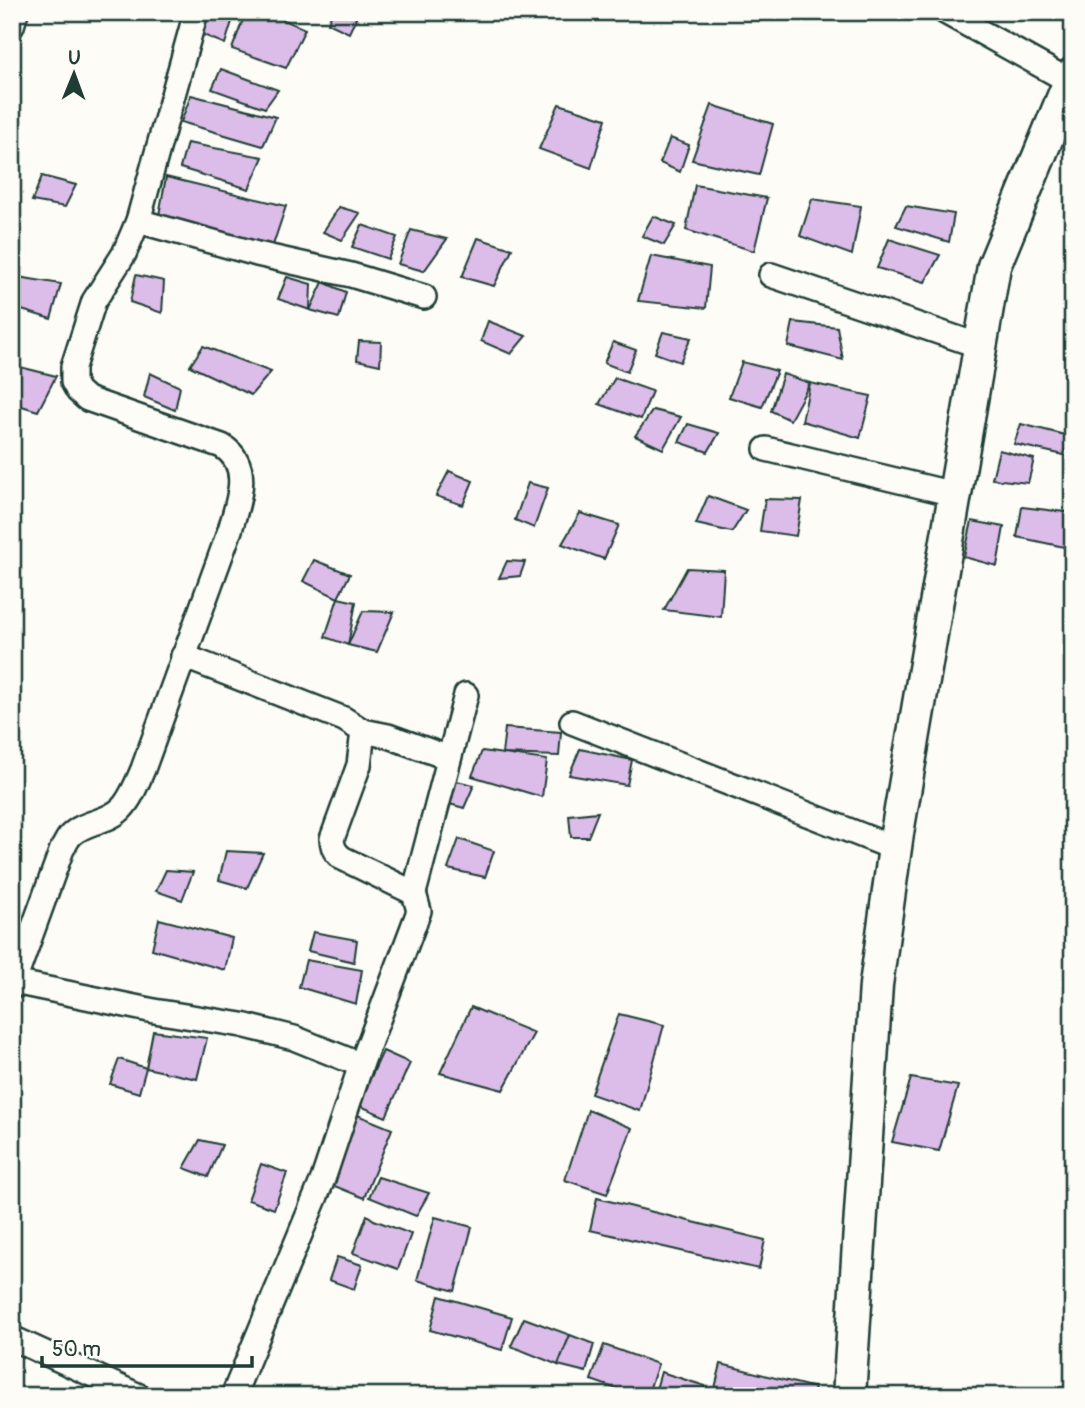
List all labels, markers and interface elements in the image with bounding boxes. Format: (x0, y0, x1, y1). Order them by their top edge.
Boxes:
north arrow (38, 38, 108, 108)
text: U (68, 46, 81, 70)
scale bar (42, 1324, 252, 1368)
text: 50 m (52, 1336, 101, 1363)

